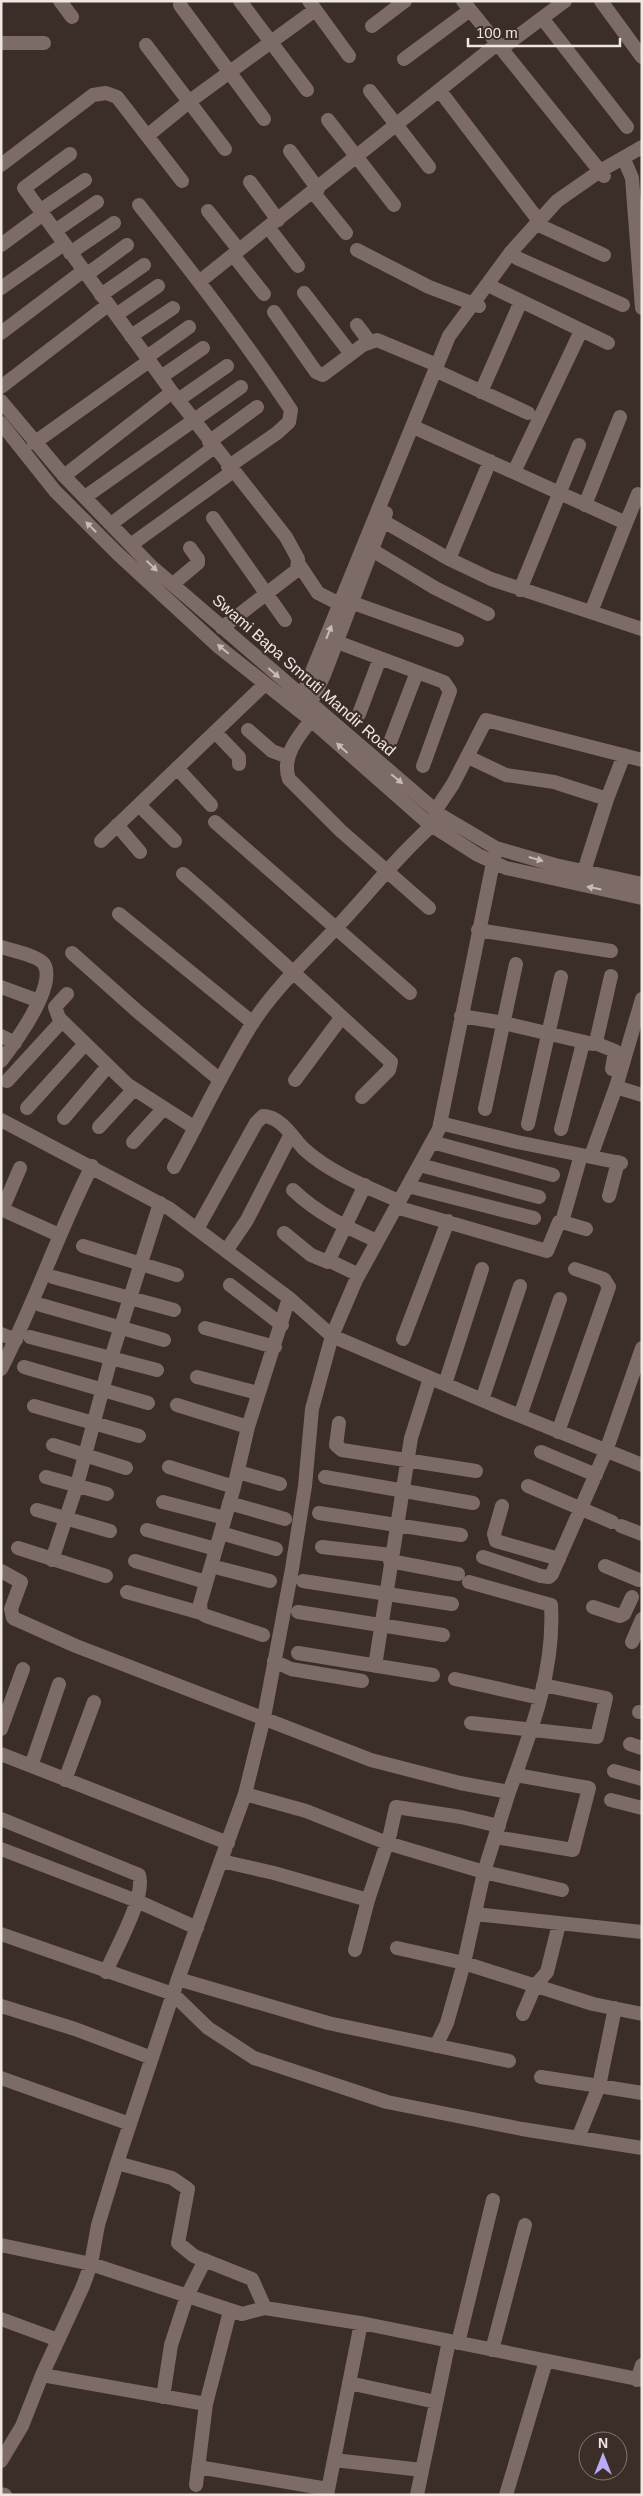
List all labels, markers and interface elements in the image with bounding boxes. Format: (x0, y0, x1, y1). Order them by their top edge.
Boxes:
scale bar (468, 15, 620, 47)
text: 100 m (476, 24, 518, 41)
one-way arrow (85, 521, 97, 533)
one-way arrow (146, 560, 158, 572)
street label: Swami Bapa Smruti Mandir Road (209, 591, 399, 759)
one-way arrow (326, 625, 334, 639)
one-way arrow (216, 644, 229, 655)
one-way arrow (267, 667, 279, 679)
one-way arrow (336, 742, 348, 754)
one-way arrow (391, 773, 404, 784)
one-way arrow (529, 856, 544, 864)
one-way arrow (586, 884, 602, 892)
north arrow (578, 2431, 628, 2481)
text: N (598, 2435, 608, 2451)

